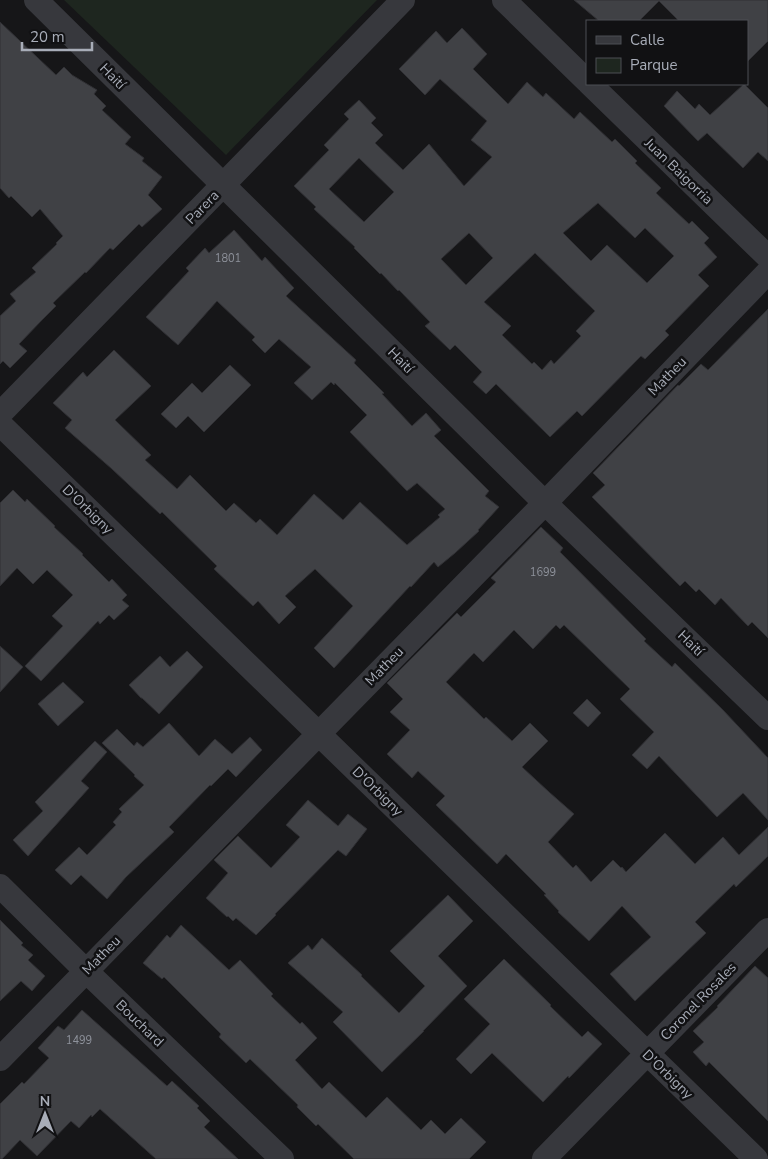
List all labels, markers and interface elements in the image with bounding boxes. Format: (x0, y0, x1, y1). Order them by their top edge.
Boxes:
scale bar (22, 20, 92, 52)
legend (586, 20, 748, 85)
text: 20 m (30, 27, 65, 47)
text: Calle (630, 30, 665, 50)
text: Parque (630, 55, 678, 75)
street label: Haití (96, 59, 130, 94)
street label: Juan Baigorria (640, 133, 717, 209)
street label: Parera (181, 186, 223, 229)
house number: 1801 (215, 251, 241, 266)
street label: Haití (384, 343, 418, 378)
street label: Matheu (644, 353, 691, 400)
street label: D'Orbigny (58, 480, 118, 539)
house number: 1699 (530, 565, 556, 580)
street label: Haití (673, 626, 708, 661)
street label: Matheu (361, 643, 408, 690)
street label: D'Orbigny (348, 762, 408, 821)
street label: Matheu (78, 932, 125, 979)
street label: Coronel Rosales (656, 958, 741, 1045)
street label: Bouchard (111, 996, 168, 1051)
house number: 1499 (66, 1033, 92, 1048)
street label: D'Orbigny (638, 1045, 698, 1104)
north arrow (20, 1089, 70, 1139)
text: N (40, 1092, 50, 1111)

